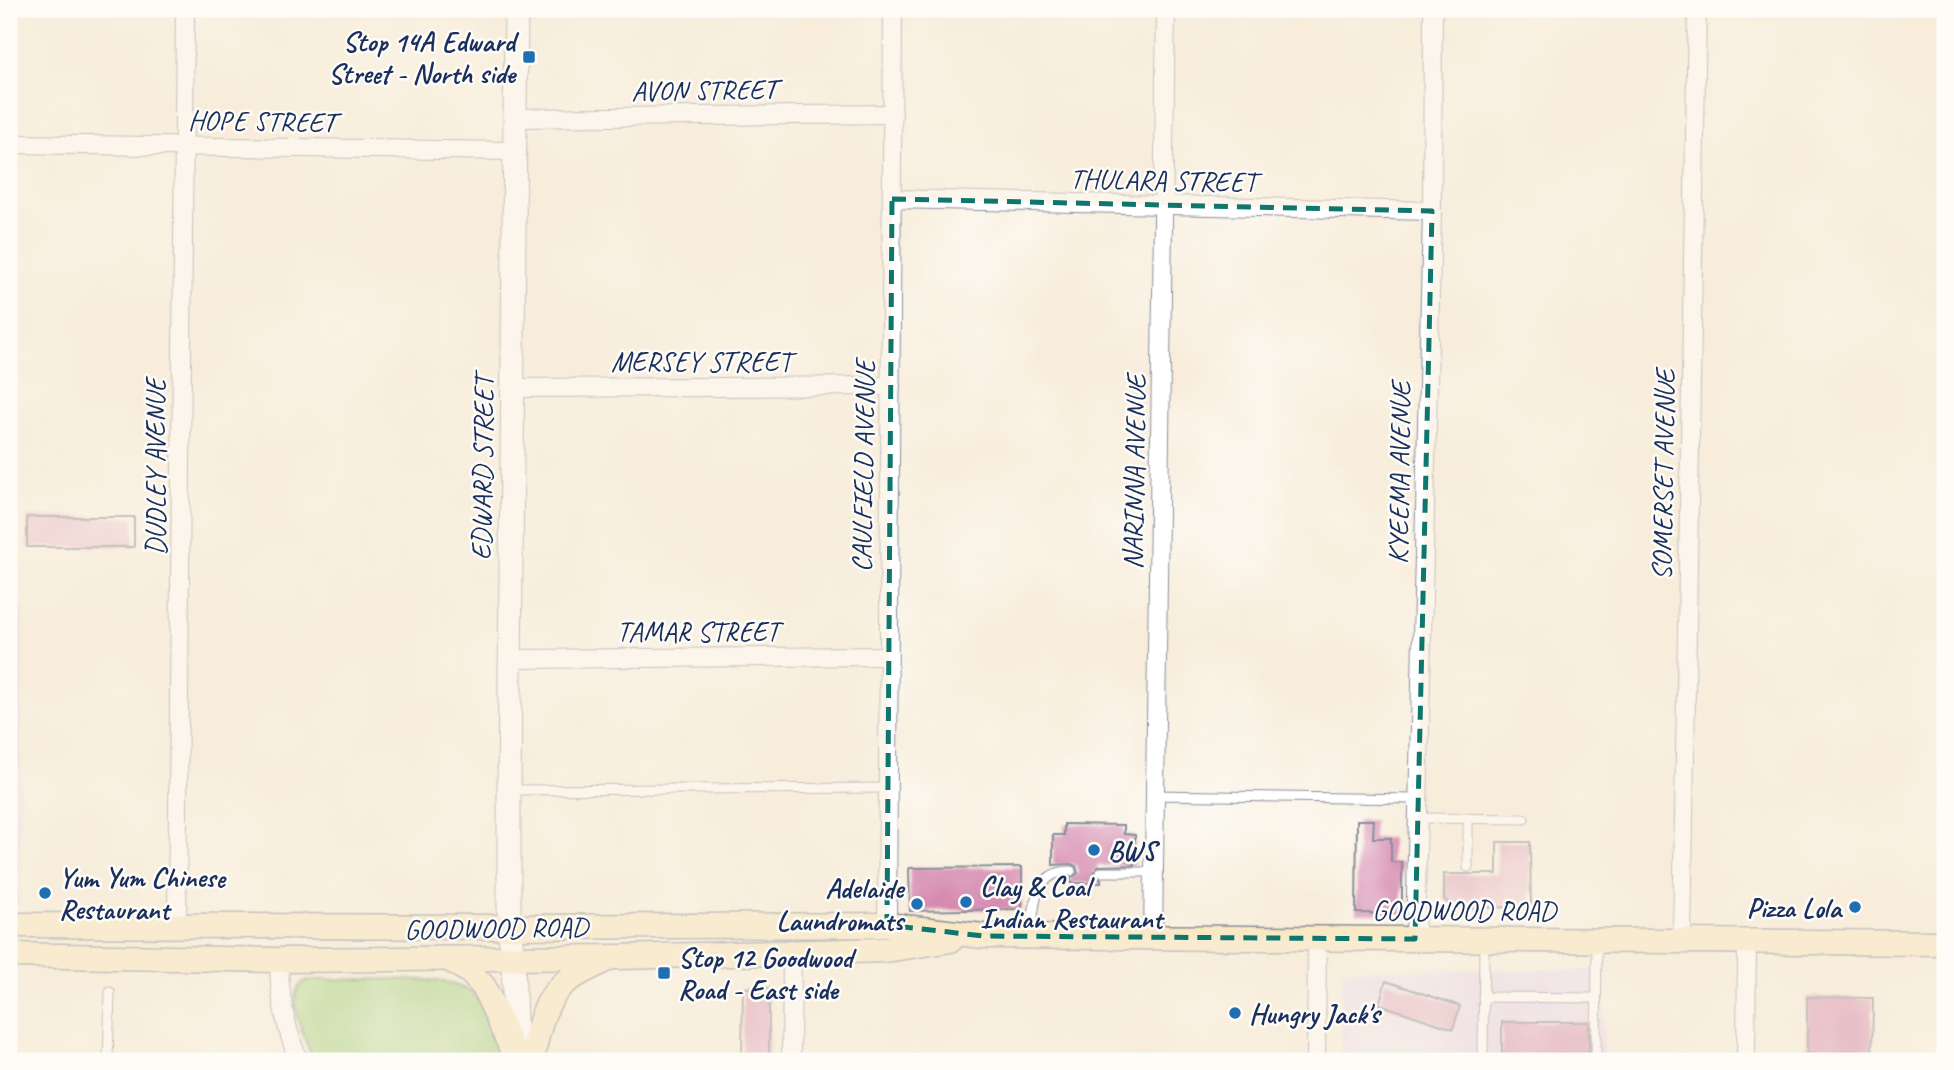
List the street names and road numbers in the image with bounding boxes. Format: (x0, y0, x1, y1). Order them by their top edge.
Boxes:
street label: AVON STREET (631, 71, 784, 109)
street label: HOPE STREET (188, 102, 343, 140)
street label: THULARA STREET (1069, 161, 1264, 199)
street label: MERSEY STREET (611, 344, 798, 379)
street label: CAULFIELD AVENUE (844, 356, 882, 572)
street label: SOMERSET AVENUE (1644, 366, 1682, 581)
street label: EDWARD STREET (463, 369, 501, 560)
street label: NARINNA AVENUE (1115, 371, 1153, 570)
street label: DUDLEY AVENUE (138, 375, 173, 555)
street label: KYEEMA AVENUE (1380, 378, 1418, 564)
street label: TAMAR STREET (617, 614, 785, 649)
street label: GOODWOOD ROAD (1372, 893, 1559, 928)
street label: GOODWOOD ROAD (404, 909, 591, 947)

